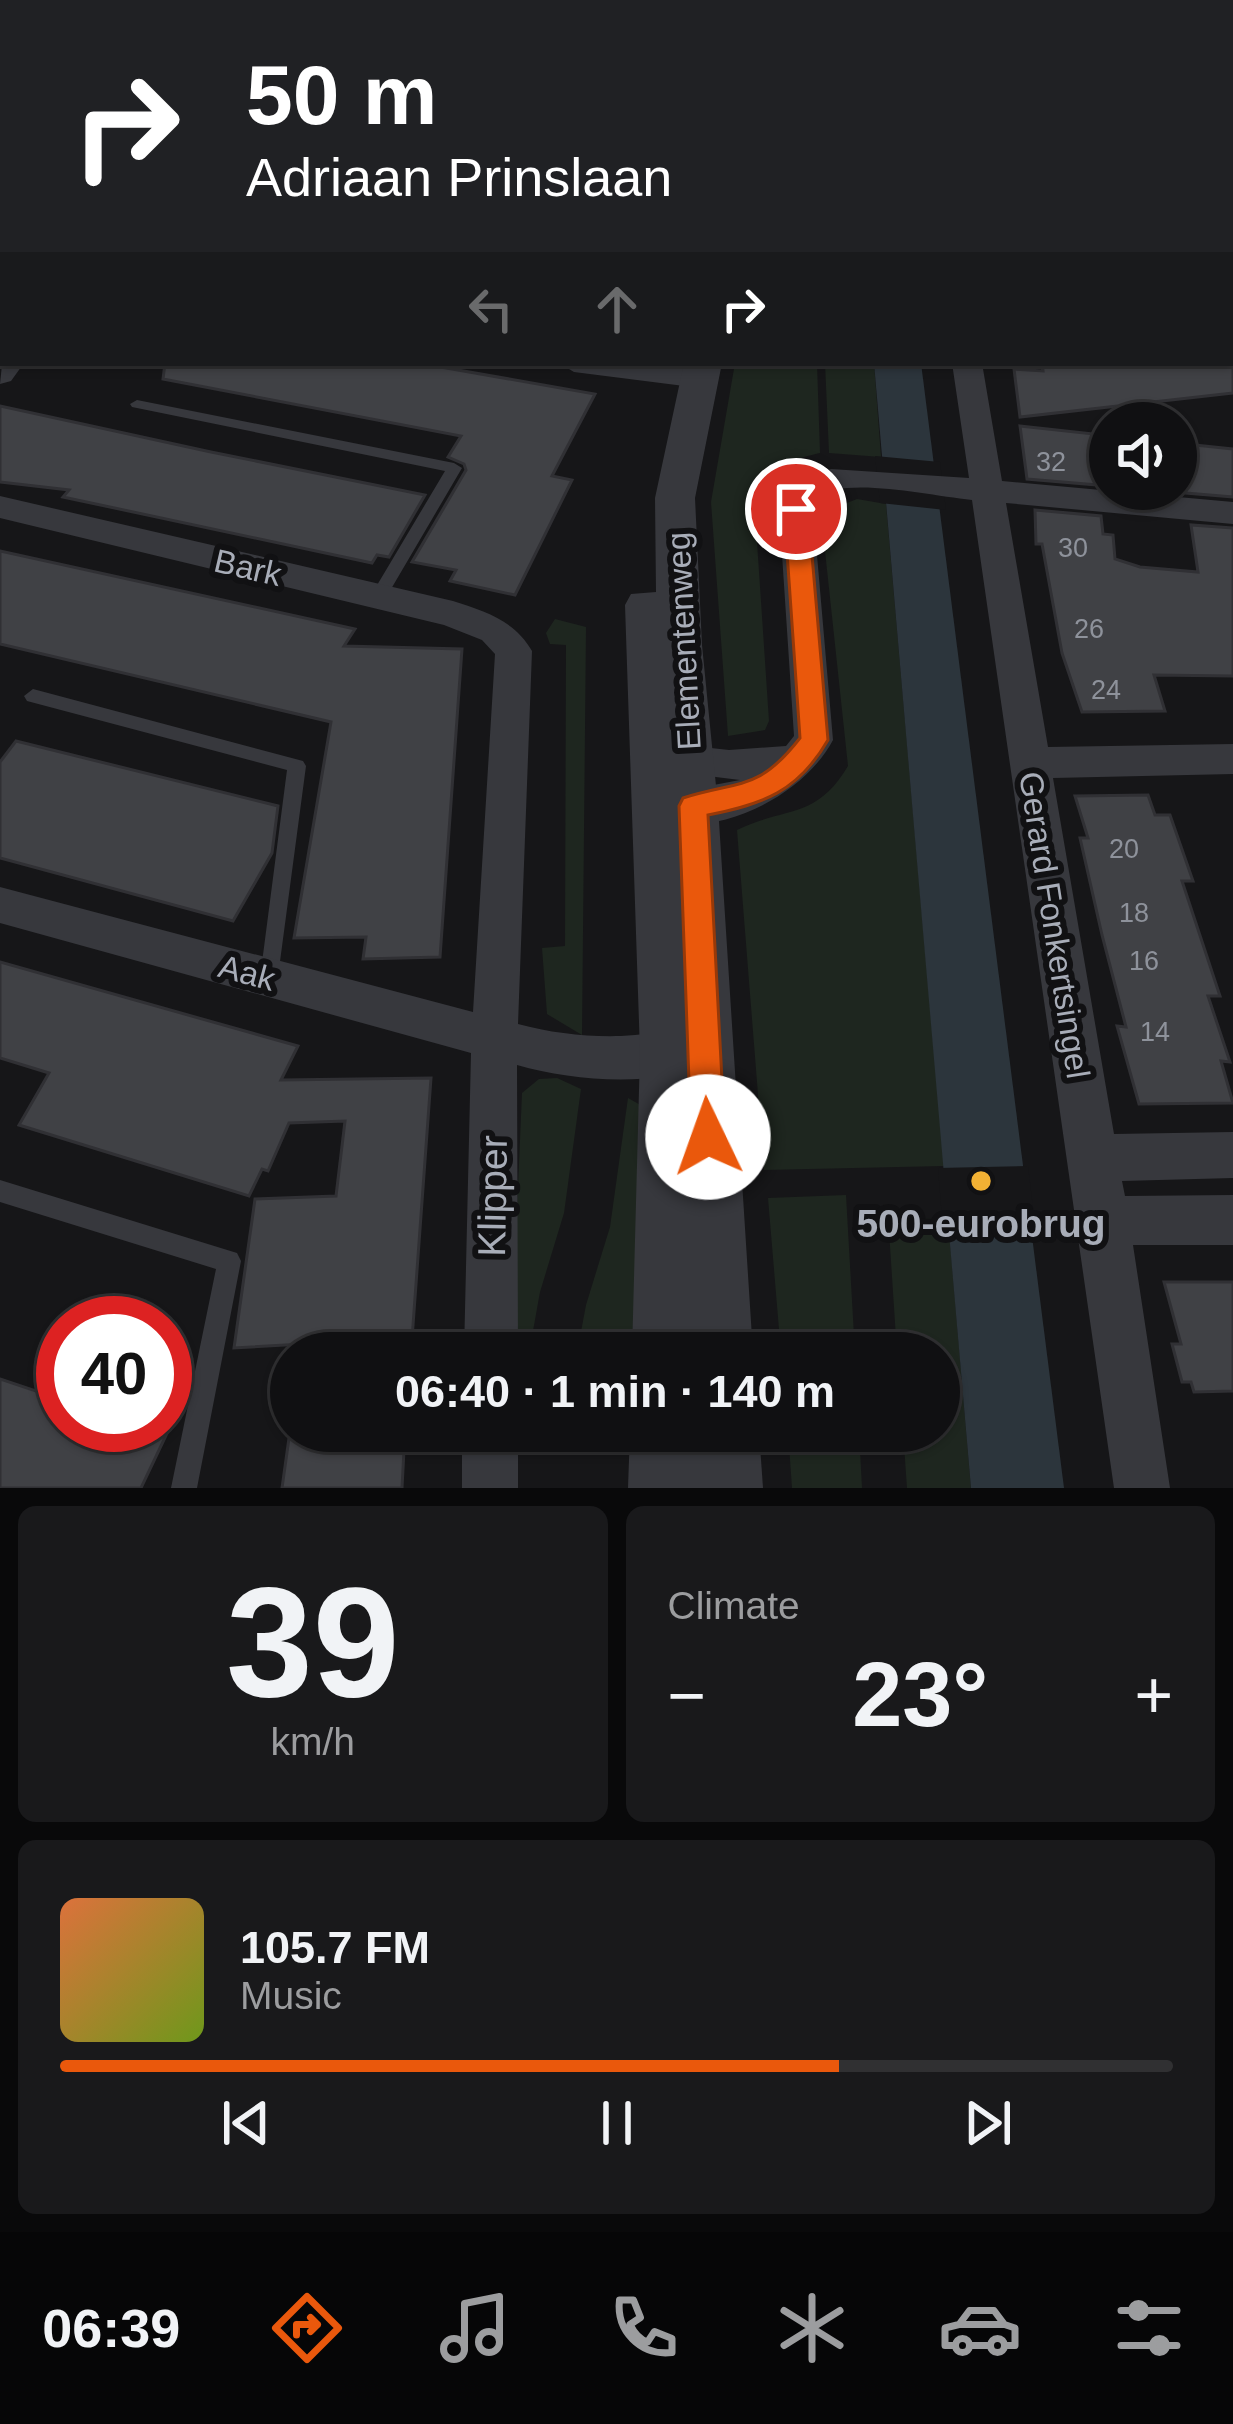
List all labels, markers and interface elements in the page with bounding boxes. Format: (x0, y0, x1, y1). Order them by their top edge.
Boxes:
icon: right (48, 48, 204, 204)
text: 50 m (246, 48, 437, 142)
text: Adriaan Prinslaan (246, 147, 672, 207)
icon: left (458, 276, 524, 342)
icon: ahead (584, 276, 650, 342)
icon: right (710, 276, 776, 342)
map controls (1089, 402, 1197, 510)
button: sound (1089, 402, 1197, 510)
house number: 32 (1036, 447, 1066, 477)
pin (745, 458, 847, 560)
icon: arrive (763, 476, 829, 542)
street label: Elementenweg (659, 531, 708, 751)
house number: 30 (1058, 533, 1088, 563)
street label: Bark (211, 542, 286, 593)
house number: 26 (1074, 614, 1104, 644)
house number: 24 (1091, 675, 1121, 705)
street label: Gerard Fonkertsingel (1012, 769, 1097, 1081)
house number: 20 (1109, 834, 1139, 864)
house number: 18 (1119, 898, 1149, 928)
house number: 16 (1129, 946, 1159, 976)
street label: Aak (215, 947, 280, 998)
house number: 14 (1140, 1017, 1170, 1047)
position arrow (645, 1074, 771, 1200)
street label: Klipper (470, 1135, 515, 1257)
marker: 500-eurobrug (968, 1168, 994, 1194)
place label: 500-eurobrug (856, 1202, 1106, 1245)
speed limit sign: 40 (36, 1296, 192, 1452)
text: 06:40 · 1 min · 140 m (395, 1366, 835, 1417)
text: 39 (226, 1555, 400, 1729)
text: Climate (668, 1584, 800, 1627)
text: 23° (852, 1645, 988, 1745)
text: − (668, 1658, 706, 1732)
text: + (1134, 1658, 1173, 1732)
text: km/h (270, 1720, 355, 1763)
text: 105.7 FM (240, 1922, 430, 1973)
text: Music (240, 1974, 342, 2017)
icon: previous (213, 2090, 279, 2156)
icon: pause (584, 2090, 650, 2156)
icon: next (955, 2090, 1021, 2156)
icon: directions (265, 2286, 349, 2370)
icon: music (433, 2286, 517, 2370)
icon: phone (602, 2286, 686, 2370)
icon: climate (770, 2286, 854, 2370)
icon: car (938, 2286, 1022, 2370)
icon: filters (1107, 2286, 1191, 2370)
text: 06:39 (42, 2298, 180, 2358)

